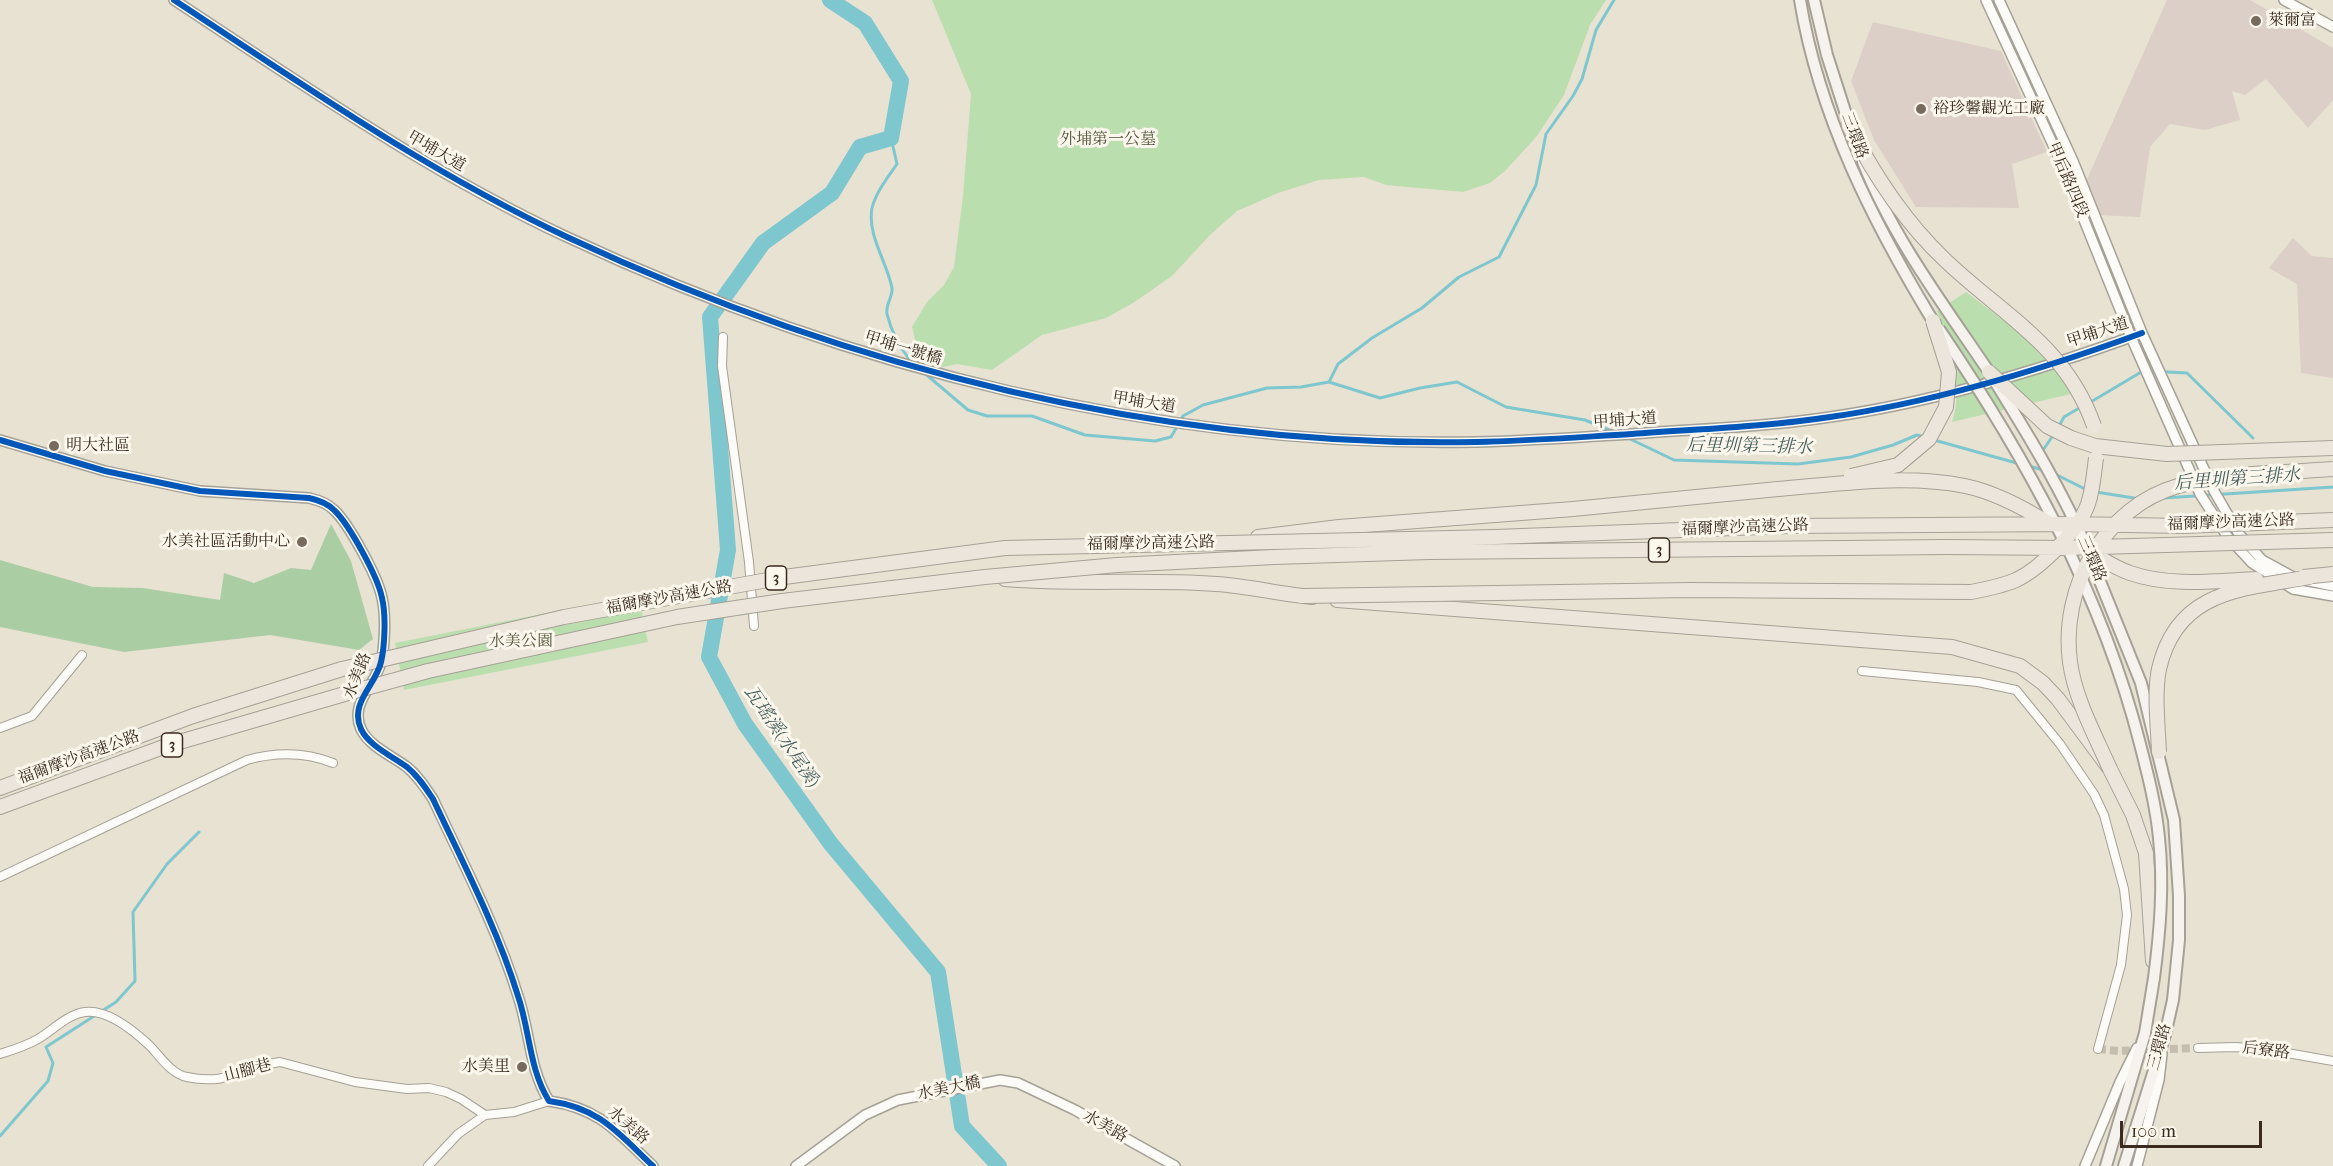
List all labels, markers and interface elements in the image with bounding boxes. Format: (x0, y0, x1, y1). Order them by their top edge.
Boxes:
place label: 萊爾富 (2268, 11, 2316, 31)
marker: 萊爾富 (2249, 14, 2263, 28)
place label: 裕珍馨觀光工廠 (1933, 99, 2045, 119)
marker: 裕珍馨觀光工廠 (1914, 102, 1928, 116)
street label: 三環路 (1837, 110, 1871, 162)
street label: 甲埔大道 (403, 128, 469, 176)
park label: 外埔第一公墓 (1060, 130, 1156, 150)
street label: 甲后路四段 (2043, 139, 2091, 221)
street label: 甲埔大道 (2065, 314, 2131, 352)
street label: 甲埔一號橋 (862, 328, 944, 370)
street label: 甲埔大道 (1111, 389, 1177, 417)
street label: 甲埔大道 (1592, 409, 1658, 433)
water label: 后里圳第三排水 (1686, 435, 1812, 459)
place label: 明大社區 (66, 436, 130, 456)
marker: 明大社區 (47, 439, 61, 453)
water label: 后里圳第三排水 (2173, 465, 2301, 495)
street label: 福爾摩沙高速公路 (2167, 511, 2295, 535)
street label: 福爾摩沙高速公路 (1681, 516, 1809, 540)
place label: 水美社區活動中心 (162, 532, 290, 552)
street label: 福爾摩沙高速公路 (1087, 533, 1215, 555)
street label: 三環路 (2073, 533, 2109, 585)
marker: 水美社區活動中心 (295, 535, 309, 549)
road number: 3 (1648, 538, 1670, 562)
road number: 3 (766, 566, 786, 590)
street label: 福爾摩沙高速公路 (604, 577, 734, 619)
park label: 水美公園 (489, 632, 553, 652)
street label: 水美路 (340, 650, 376, 702)
water label: 瓦瑤溪(水尾溪) (739, 682, 823, 792)
street label: 福爾摩沙高速公路 (16, 727, 142, 789)
road number: 3 (162, 733, 182, 757)
street label: 三環路 (2144, 1021, 2176, 1073)
street label: 后寮路 (2241, 1039, 2291, 1063)
street label: 山腳巷 (222, 1056, 274, 1086)
place label: 水美里 (462, 1057, 510, 1077)
marker: 水美里 (515, 1060, 529, 1074)
street label: 水美大橋 (916, 1073, 982, 1105)
street label: 水美路 (604, 1103, 652, 1149)
street label: 水美路 (1079, 1107, 1131, 1147)
scale bar (2123, 1109, 2266, 1147)
text: 100 m (2131, 1121, 2176, 1142)

